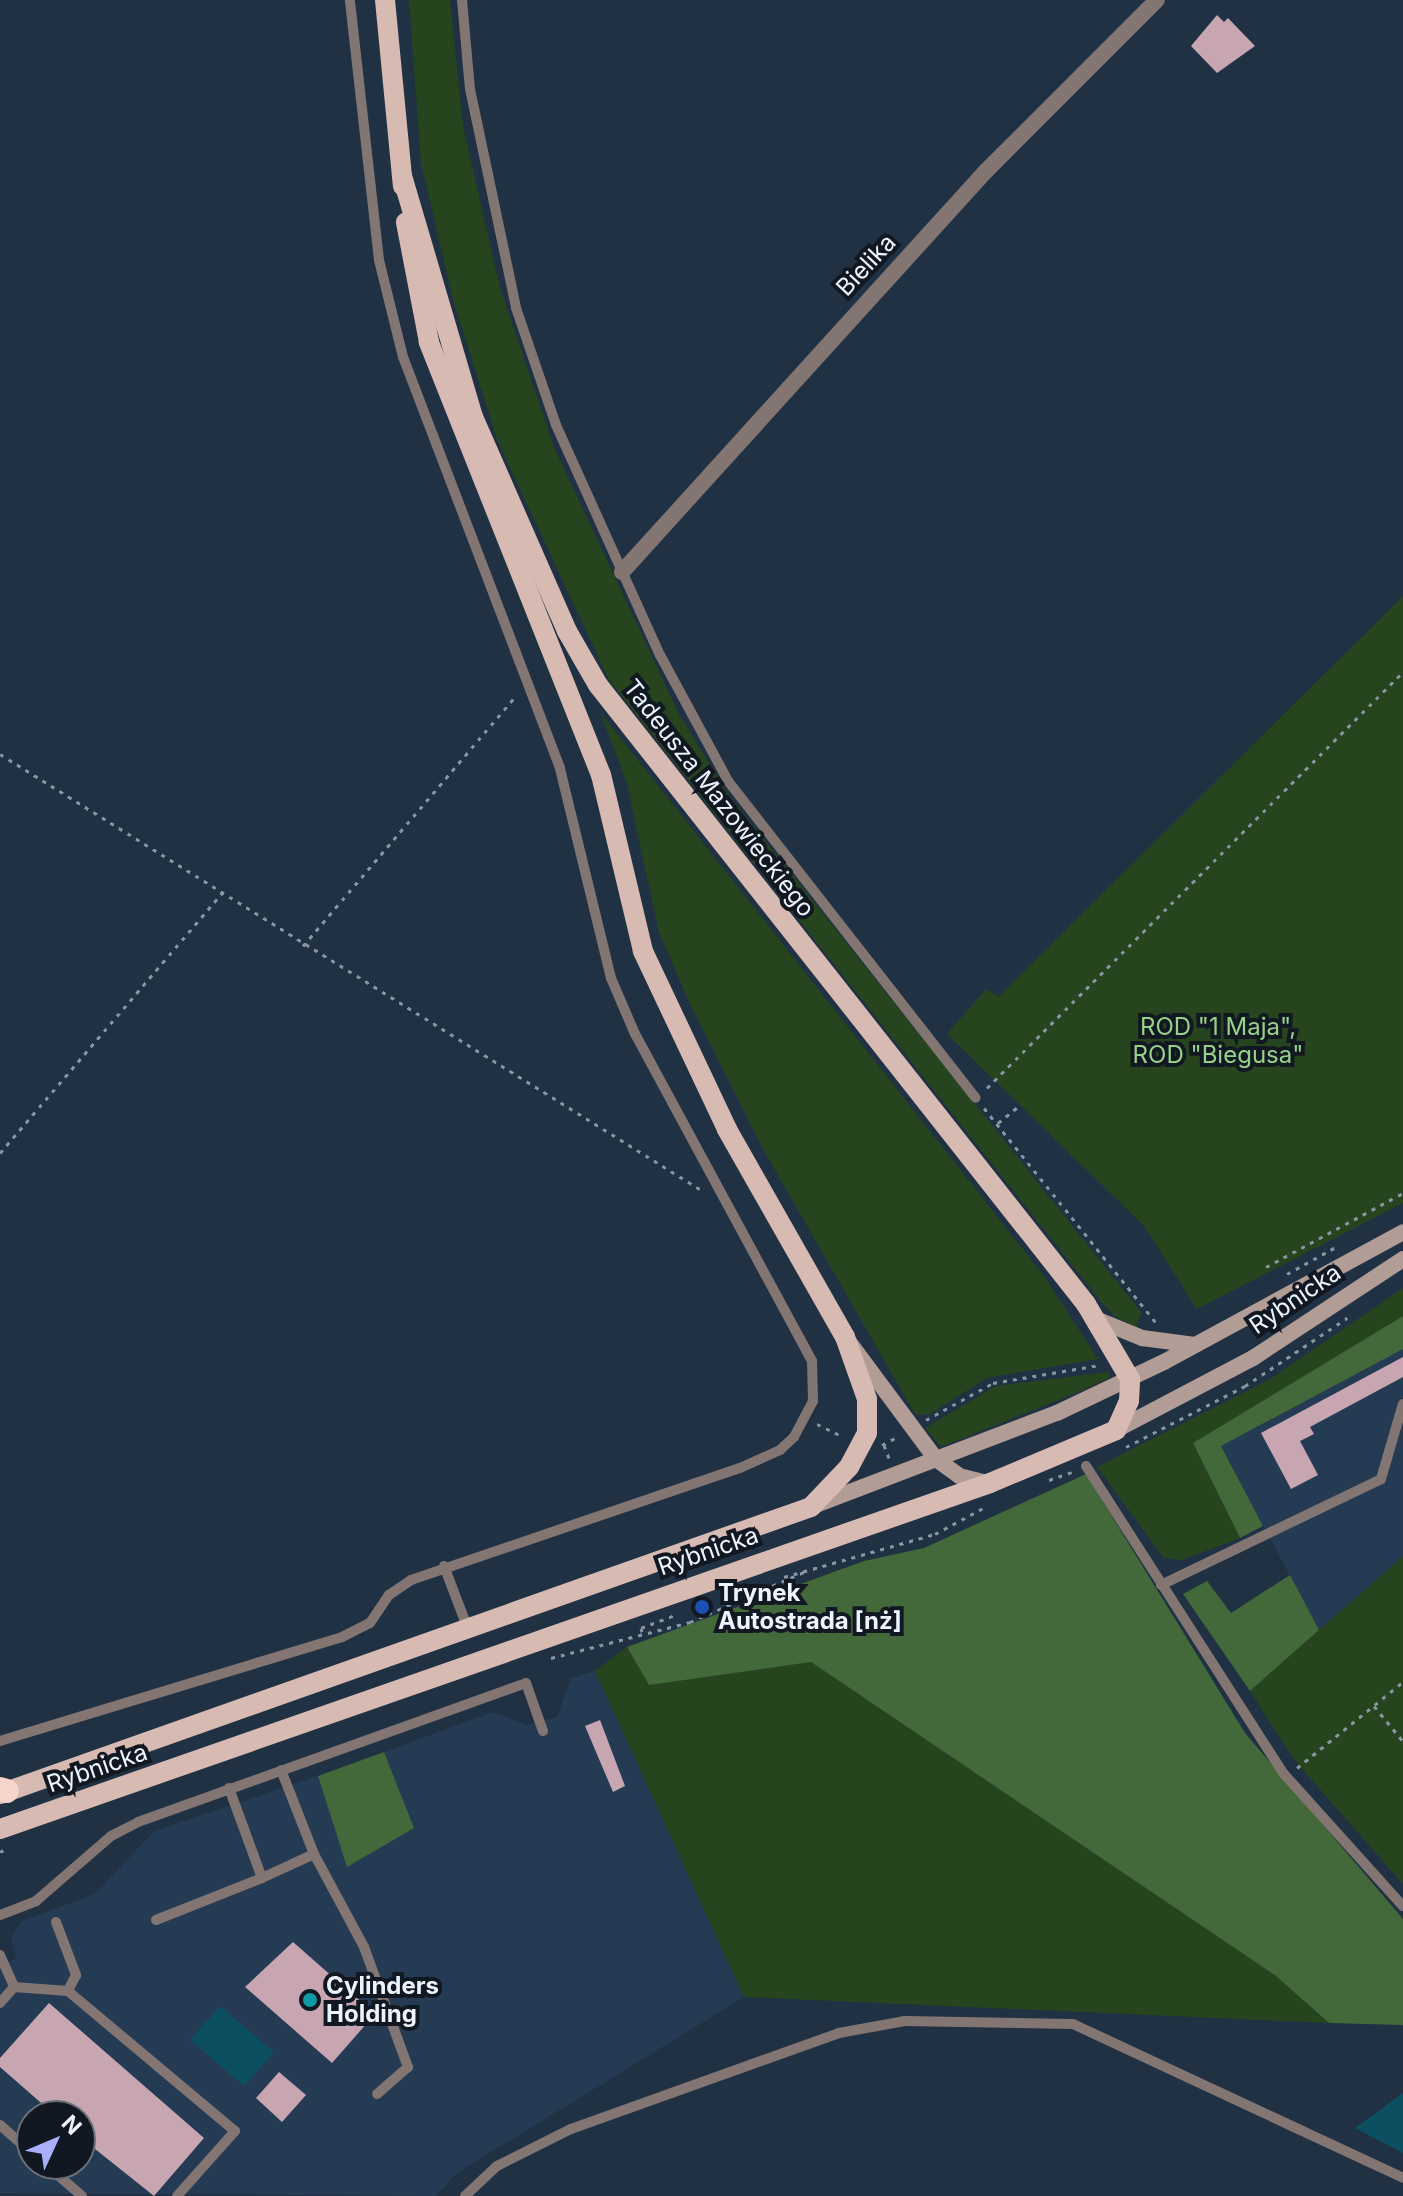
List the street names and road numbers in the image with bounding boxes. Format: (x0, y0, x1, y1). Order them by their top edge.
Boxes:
street label: Bielika (830, 228, 902, 302)
street label: Tadeusza Mazowieckiego (617, 673, 821, 923)
street label: Rybnicka (1244, 1258, 1346, 1340)
street label: Rybnicka (654, 1520, 762, 1582)
street label: Rybnicka (43, 1737, 151, 1799)

